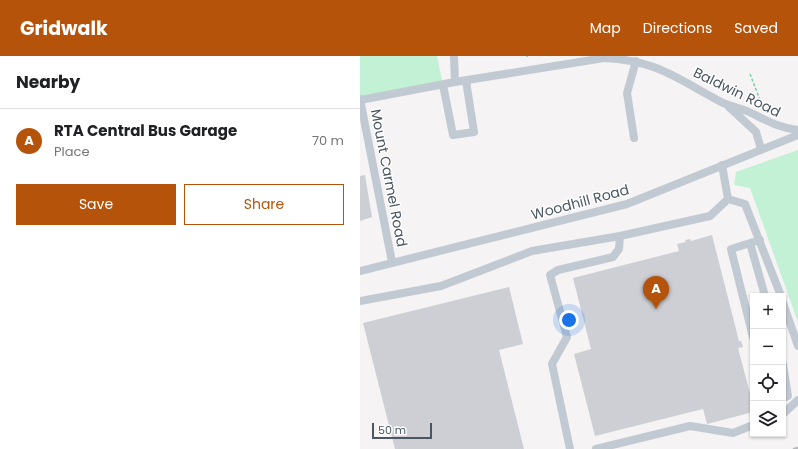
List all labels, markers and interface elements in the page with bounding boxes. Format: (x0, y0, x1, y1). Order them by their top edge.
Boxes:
text: Gridwalk (20, 15, 108, 42)
text: Map (590, 18, 621, 38)
text: Directions (643, 18, 712, 38)
text: Saved (734, 18, 778, 38)
street label: Baldwin Road (690, 62, 784, 122)
text: Nearby (16, 70, 80, 94)
street label: Mount Carmel Road (366, 107, 412, 249)
text: RTA Central Bus Garage (54, 120, 237, 141)
text: A (24, 131, 34, 150)
text: 70 m (312, 131, 344, 150)
text: Place (54, 142, 89, 161)
street label: Woodhill Road (529, 179, 631, 225)
button: Save (16, 184, 176, 225)
button: Share (184, 184, 344, 225)
pin: A (643, 276, 669, 309)
map controls (750, 293, 786, 437)
button: + (750, 293, 786, 329)
your location (559, 310, 579, 330)
button: − (750, 329, 786, 365)
button: locate (750, 365, 786, 401)
button: layers (750, 401, 786, 437)
scale bar (372, 421, 432, 440)
text: 50 m (378, 422, 406, 438)

